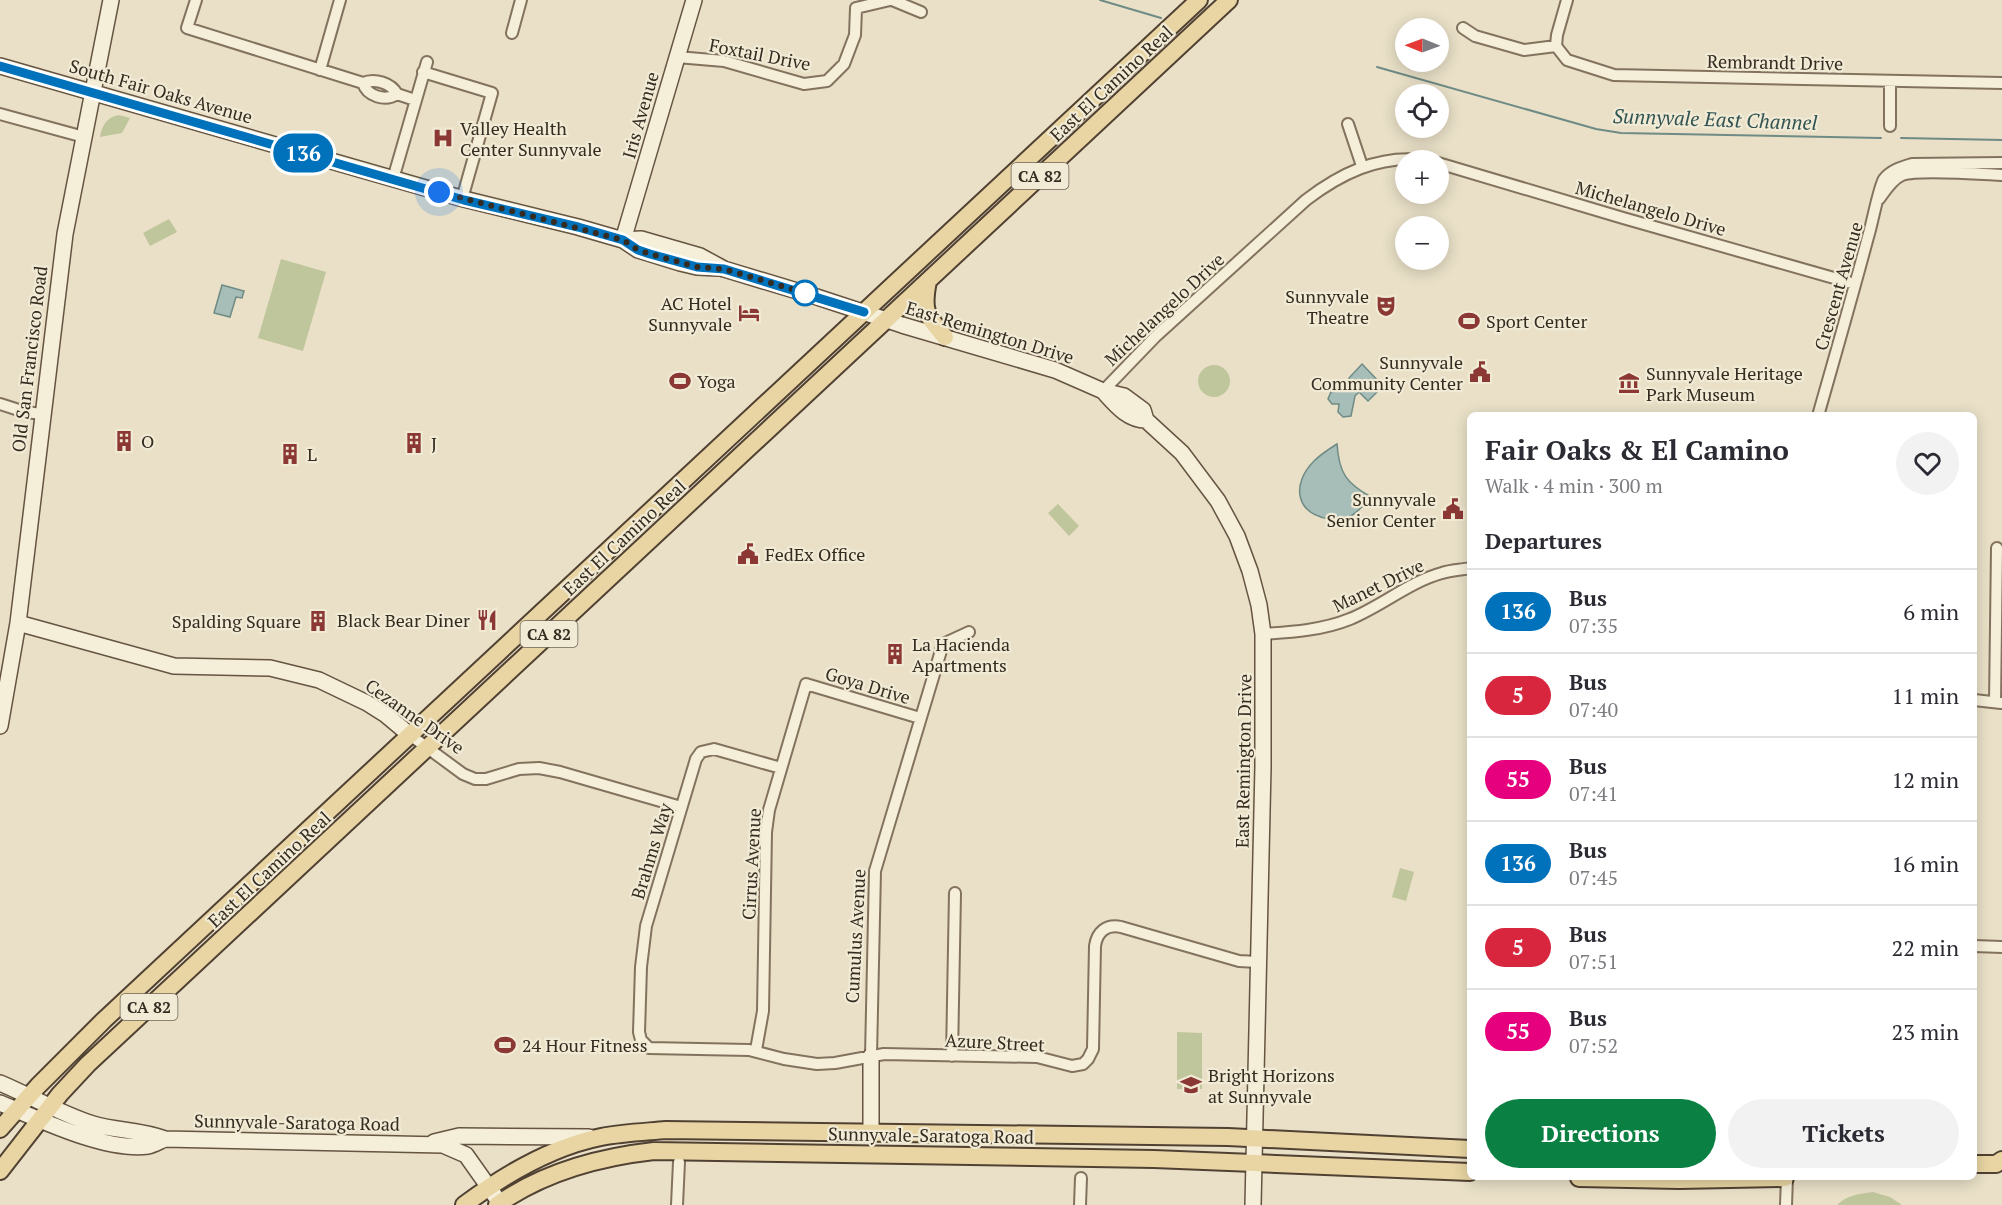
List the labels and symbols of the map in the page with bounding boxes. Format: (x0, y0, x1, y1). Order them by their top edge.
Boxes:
north arrow (1395, 18, 1449, 72)
street label: East El Camino Real (1044, 20, 1178, 146)
street label: Foxtail Drive (707, 32, 813, 76)
street label: Rembrandt Drive (1707, 49, 1843, 75)
street label: South Fair Oaks Avenue (67, 53, 255, 129)
street label: Iris Avenue (616, 69, 664, 161)
water label: Sunnyvale East Channel (1612, 102, 1818, 136)
place label: Valley Health Center Sunnyvale (460, 116, 602, 161)
hospital icon: Valley Health Center Sunnyvale (431, 126, 455, 150)
line badge: 136 (268, 134, 338, 172)
road number: CA 82 (1012, 163, 1068, 189)
street label: Michelangelo Drive (1573, 175, 1729, 241)
your location (424, 177, 454, 207)
street label: Crescent Avenue (1808, 219, 1868, 353)
street label: Michelangelo Drive (1099, 247, 1229, 371)
street label: Old San Francisco Road (6, 264, 52, 454)
unlabelled marker (792, 280, 818, 306)
place label: Sunnyvale Theatre (1285, 284, 1369, 329)
place label: AC Hotel Sunnyvale (648, 291, 732, 336)
theatre icon: Sunnyvale Theatre (1374, 294, 1398, 318)
street label: East Remington Drive (903, 295, 1077, 369)
hotel icon: AC Hotel Sunnyvale (737, 301, 761, 325)
sports icon: Sport Center (1457, 309, 1481, 333)
place label: Sport Center (1486, 309, 1587, 333)
place label: Sunnyvale Community Center (1311, 350, 1463, 395)
public building icon: Sunnyvale Community Center (1468, 360, 1492, 384)
place label: Sunnyvale Heritage Park Museum (1646, 361, 1803, 406)
sports icon: Yoga (668, 369, 692, 393)
place label: Yoga (697, 369, 735, 393)
museum icon: Sunnyvale Heritage Park Museum (1617, 371, 1641, 395)
building icon: O (112, 429, 136, 453)
place label: O (141, 429, 154, 453)
building icon: J (402, 431, 426, 455)
place label: J (431, 431, 437, 455)
building icon: L (278, 442, 302, 466)
place label: L (307, 442, 317, 466)
street label: East El Camino Real (557, 474, 691, 600)
place label: Sunnyvale Senior Center (1326, 487, 1436, 532)
public building icon: Sunnyvale Senior Center (1441, 497, 1465, 521)
public building icon: FedEx Office (736, 542, 760, 566)
place label: FedEx Office (765, 542, 865, 566)
street label: Manet Drive (1329, 553, 1427, 617)
place label: Black Bear Diner (337, 608, 470, 632)
restaurant icon: Black Bear Diner (475, 608, 499, 632)
place label: Spalding Square (172, 609, 301, 633)
building icon: Spalding Square (306, 609, 330, 633)
road number: CA 82 (520, 621, 578, 647)
place label: La Hacienda Apartments (912, 632, 1010, 677)
building icon: La Hacienda Apartments (883, 642, 907, 666)
street label: Goya Drive (823, 661, 913, 709)
street label: Cezanne Drive (361, 673, 469, 759)
street label: East Remington Drive (1229, 674, 1257, 848)
street label: Brahms Way (625, 799, 677, 902)
street label: East El Camino Real (202, 806, 336, 932)
street label: Cirrus Avenue (736, 807, 766, 921)
street label: Cumulus Avenue (840, 868, 870, 1004)
road number: CA 82 (120, 994, 178, 1020)
street label: Azure Street (945, 1027, 1046, 1057)
sports icon: 24 Hour Fitness (493, 1033, 517, 1057)
place label: 24 Hour Fitness (522, 1033, 647, 1057)
place label: Bright Horizons at Sunnyvale (1208, 1063, 1335, 1108)
school or university icon: Bright Horizons at Sunnyvale (1179, 1073, 1203, 1097)
street label: Sunnyvale-Saratoga Road (194, 1108, 400, 1136)
street label: Sunnyvale-Saratoga Road (828, 1121, 1034, 1149)

